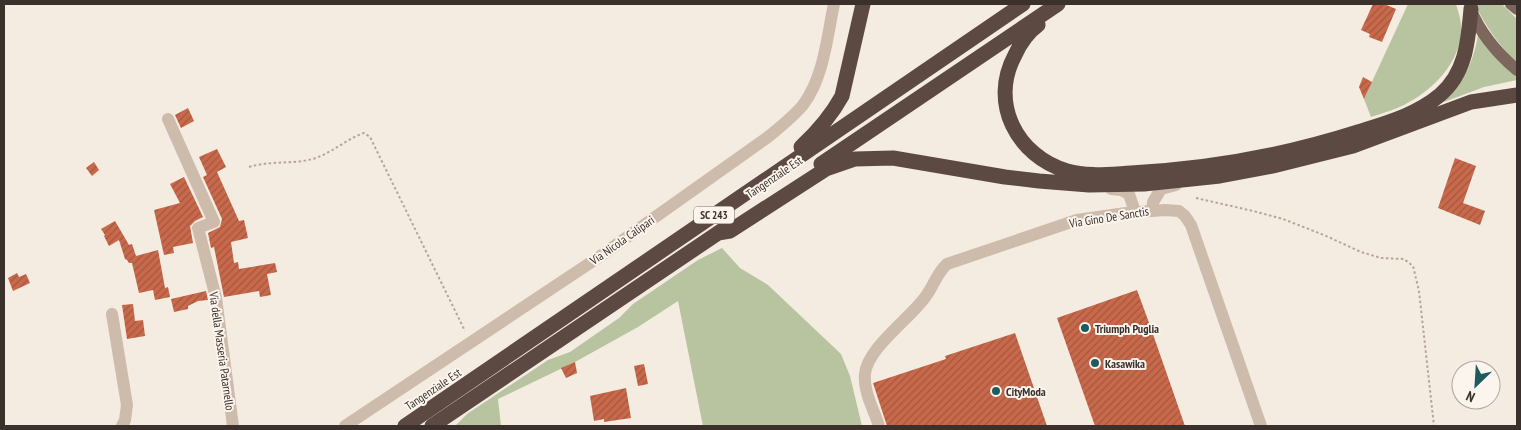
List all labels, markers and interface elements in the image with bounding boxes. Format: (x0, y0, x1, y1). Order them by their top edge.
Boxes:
street label: Tangenziale Est (743, 152, 805, 201)
street label: Via Gino De Sanctis (1067, 203, 1150, 231)
road number: SC 243 (694, 206, 734, 224)
street label: Via Nicola Calipari (586, 212, 657, 268)
street label: Via della Masseria Patarnello (206, 290, 238, 411)
place label: Triumph Puglia (1095, 321, 1159, 336)
marker: Triumph Puglia (1079, 322, 1091, 334)
place label: Kasawika (1105, 356, 1145, 371)
marker: Kasawika (1089, 357, 1101, 369)
north arrow (1451, 360, 1501, 410)
street label: Tangenziale Est (402, 364, 464, 413)
place label: CityModa (1006, 384, 1046, 399)
marker: CityModa (990, 385, 1002, 397)
text: N (1463, 387, 1478, 407)

